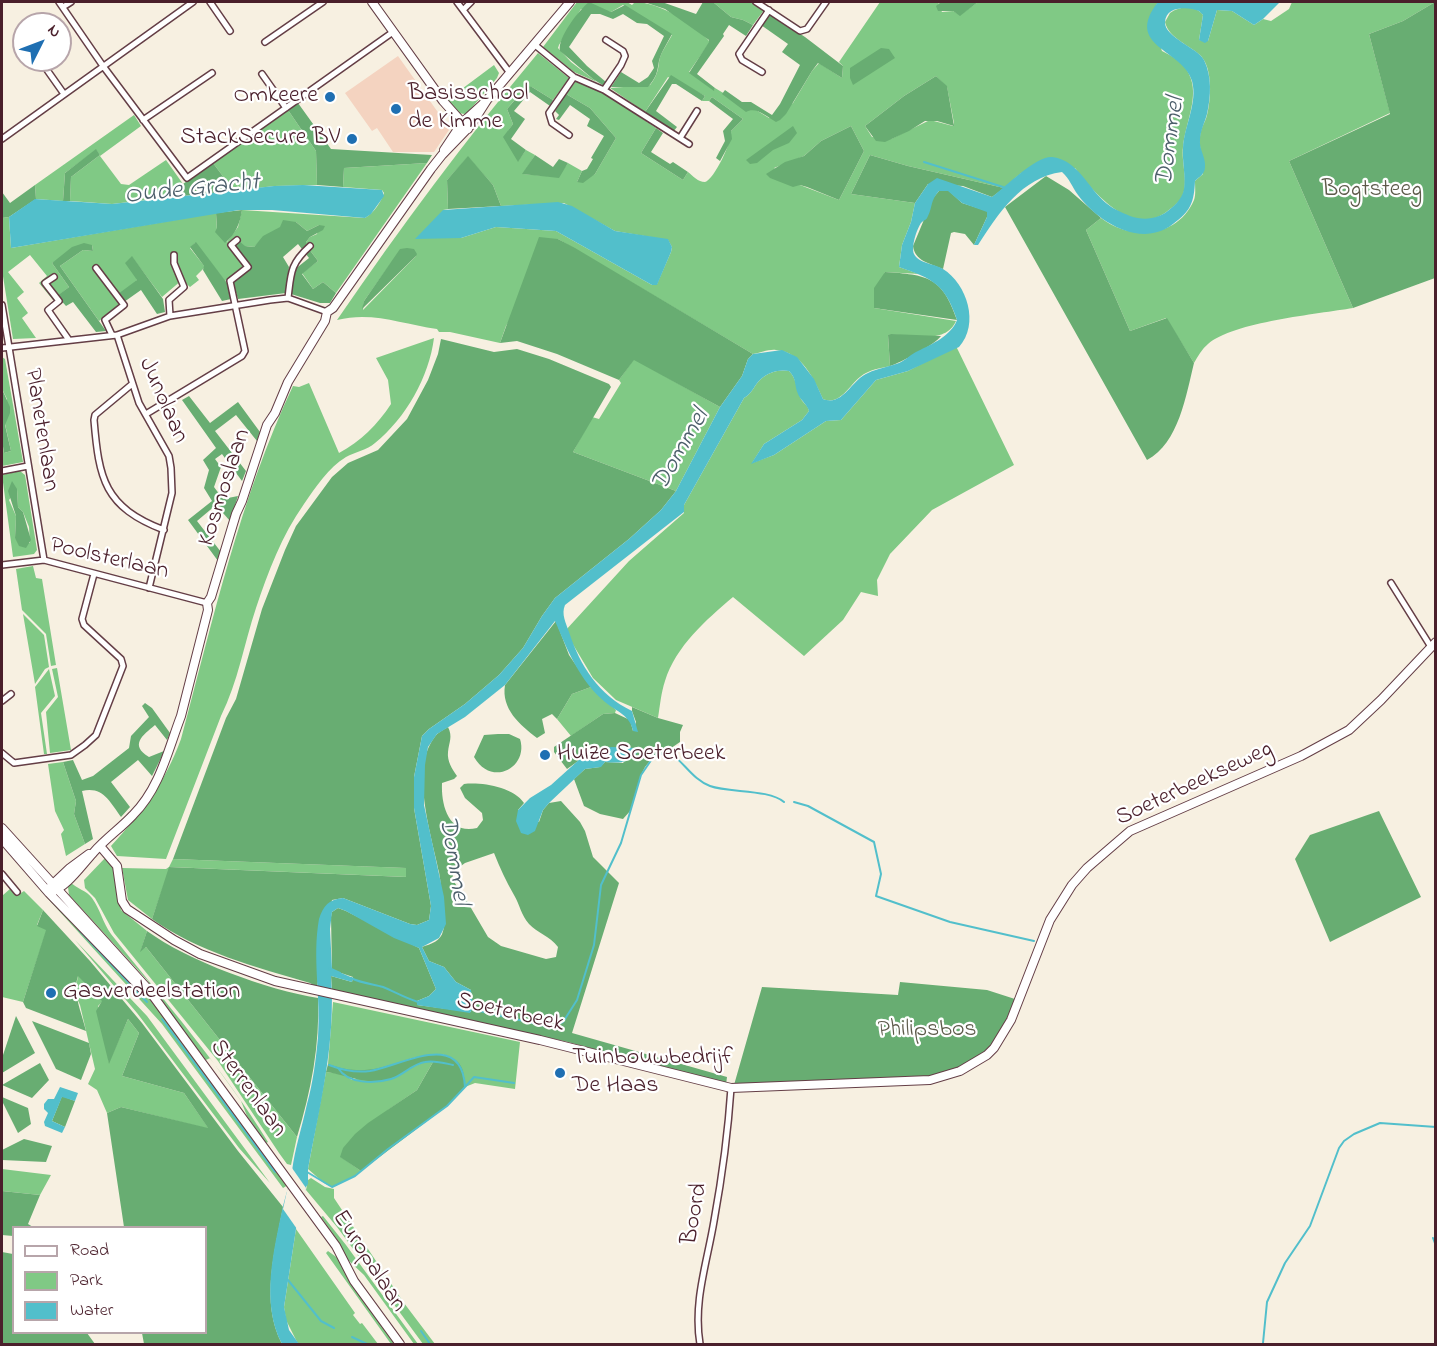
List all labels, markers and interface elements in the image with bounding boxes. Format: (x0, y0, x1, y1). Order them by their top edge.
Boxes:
north arrow (12, 12, 72, 72)
text: N (41, 19, 66, 43)
place label: Basisschool de Kimme (408, 81, 528, 137)
place label: Omkeere (233, 83, 318, 111)
marker: Omkeere (323, 90, 337, 104)
water label: Dommel (1150, 96, 1194, 188)
marker: Basisschool de Kimme (389, 102, 403, 116)
place label: StackSecure BV (180, 125, 340, 153)
marker: StackSecure BV (345, 132, 359, 146)
water label: Oude Gracht (123, 168, 261, 214)
park label: Bogtsteeg (1322, 177, 1422, 205)
street label: Junolaan (130, 354, 194, 448)
street label: Planetenlaan (16, 366, 64, 494)
water label: Dommel (646, 405, 718, 497)
street label: Kosmoslaan (194, 426, 258, 550)
street label: Poolsterlaan (47, 532, 171, 588)
street label: Soeterbeekseweg (1112, 736, 1278, 834)
place label: Huize Soeterbeek (557, 741, 725, 769)
marker: Huize Soeterbeek (538, 748, 552, 762)
water label: Dommel (430, 815, 474, 907)
place label: Gasverdeelstation (63, 979, 240, 1007)
marker: Gasverdeelstation (44, 986, 58, 1000)
street label: Soeterbeek (453, 988, 567, 1040)
park label: Philipsbos (877, 1017, 977, 1045)
street label: Sterrenlaan (202, 1035, 292, 1143)
place label: Tuinbouwbedrijf De Haas (572, 1045, 733, 1101)
marker: Tuinbouwbedrijf De Haas (553, 1066, 567, 1080)
street label: Boord (676, 1181, 716, 1247)
street label: Europalaan (324, 1206, 412, 1318)
legend (12, 1226, 207, 1334)
text: Road (70, 1238, 109, 1264)
text: Park (70, 1268, 103, 1294)
text: Water (70, 1298, 113, 1324)

